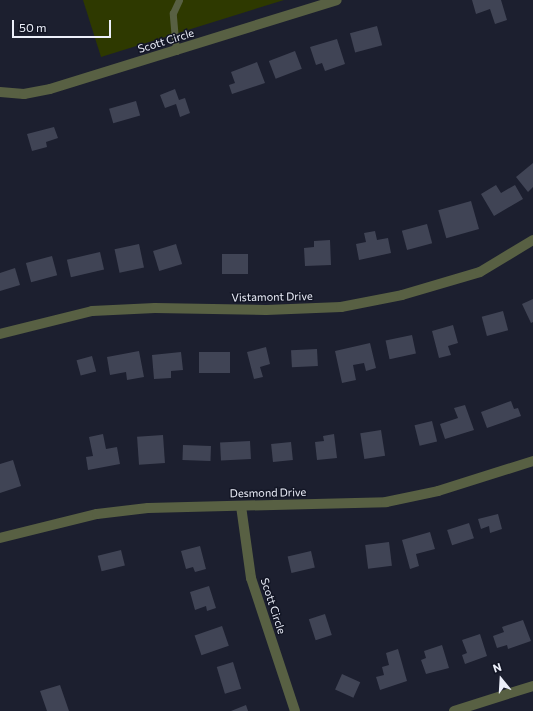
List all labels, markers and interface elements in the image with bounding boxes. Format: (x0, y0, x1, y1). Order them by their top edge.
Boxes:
scale bar (14, 12, 113, 38)
text: 50 m (19, 20, 47, 34)
street label: Scott Circle (136, 26, 196, 56)
street label: Vistamont Drive (231, 290, 313, 304)
street label: Desmond Drive (230, 486, 306, 500)
street label: Scott Circle (258, 576, 288, 636)
north arrow (481, 659, 521, 699)
text: N (491, 660, 503, 675)

